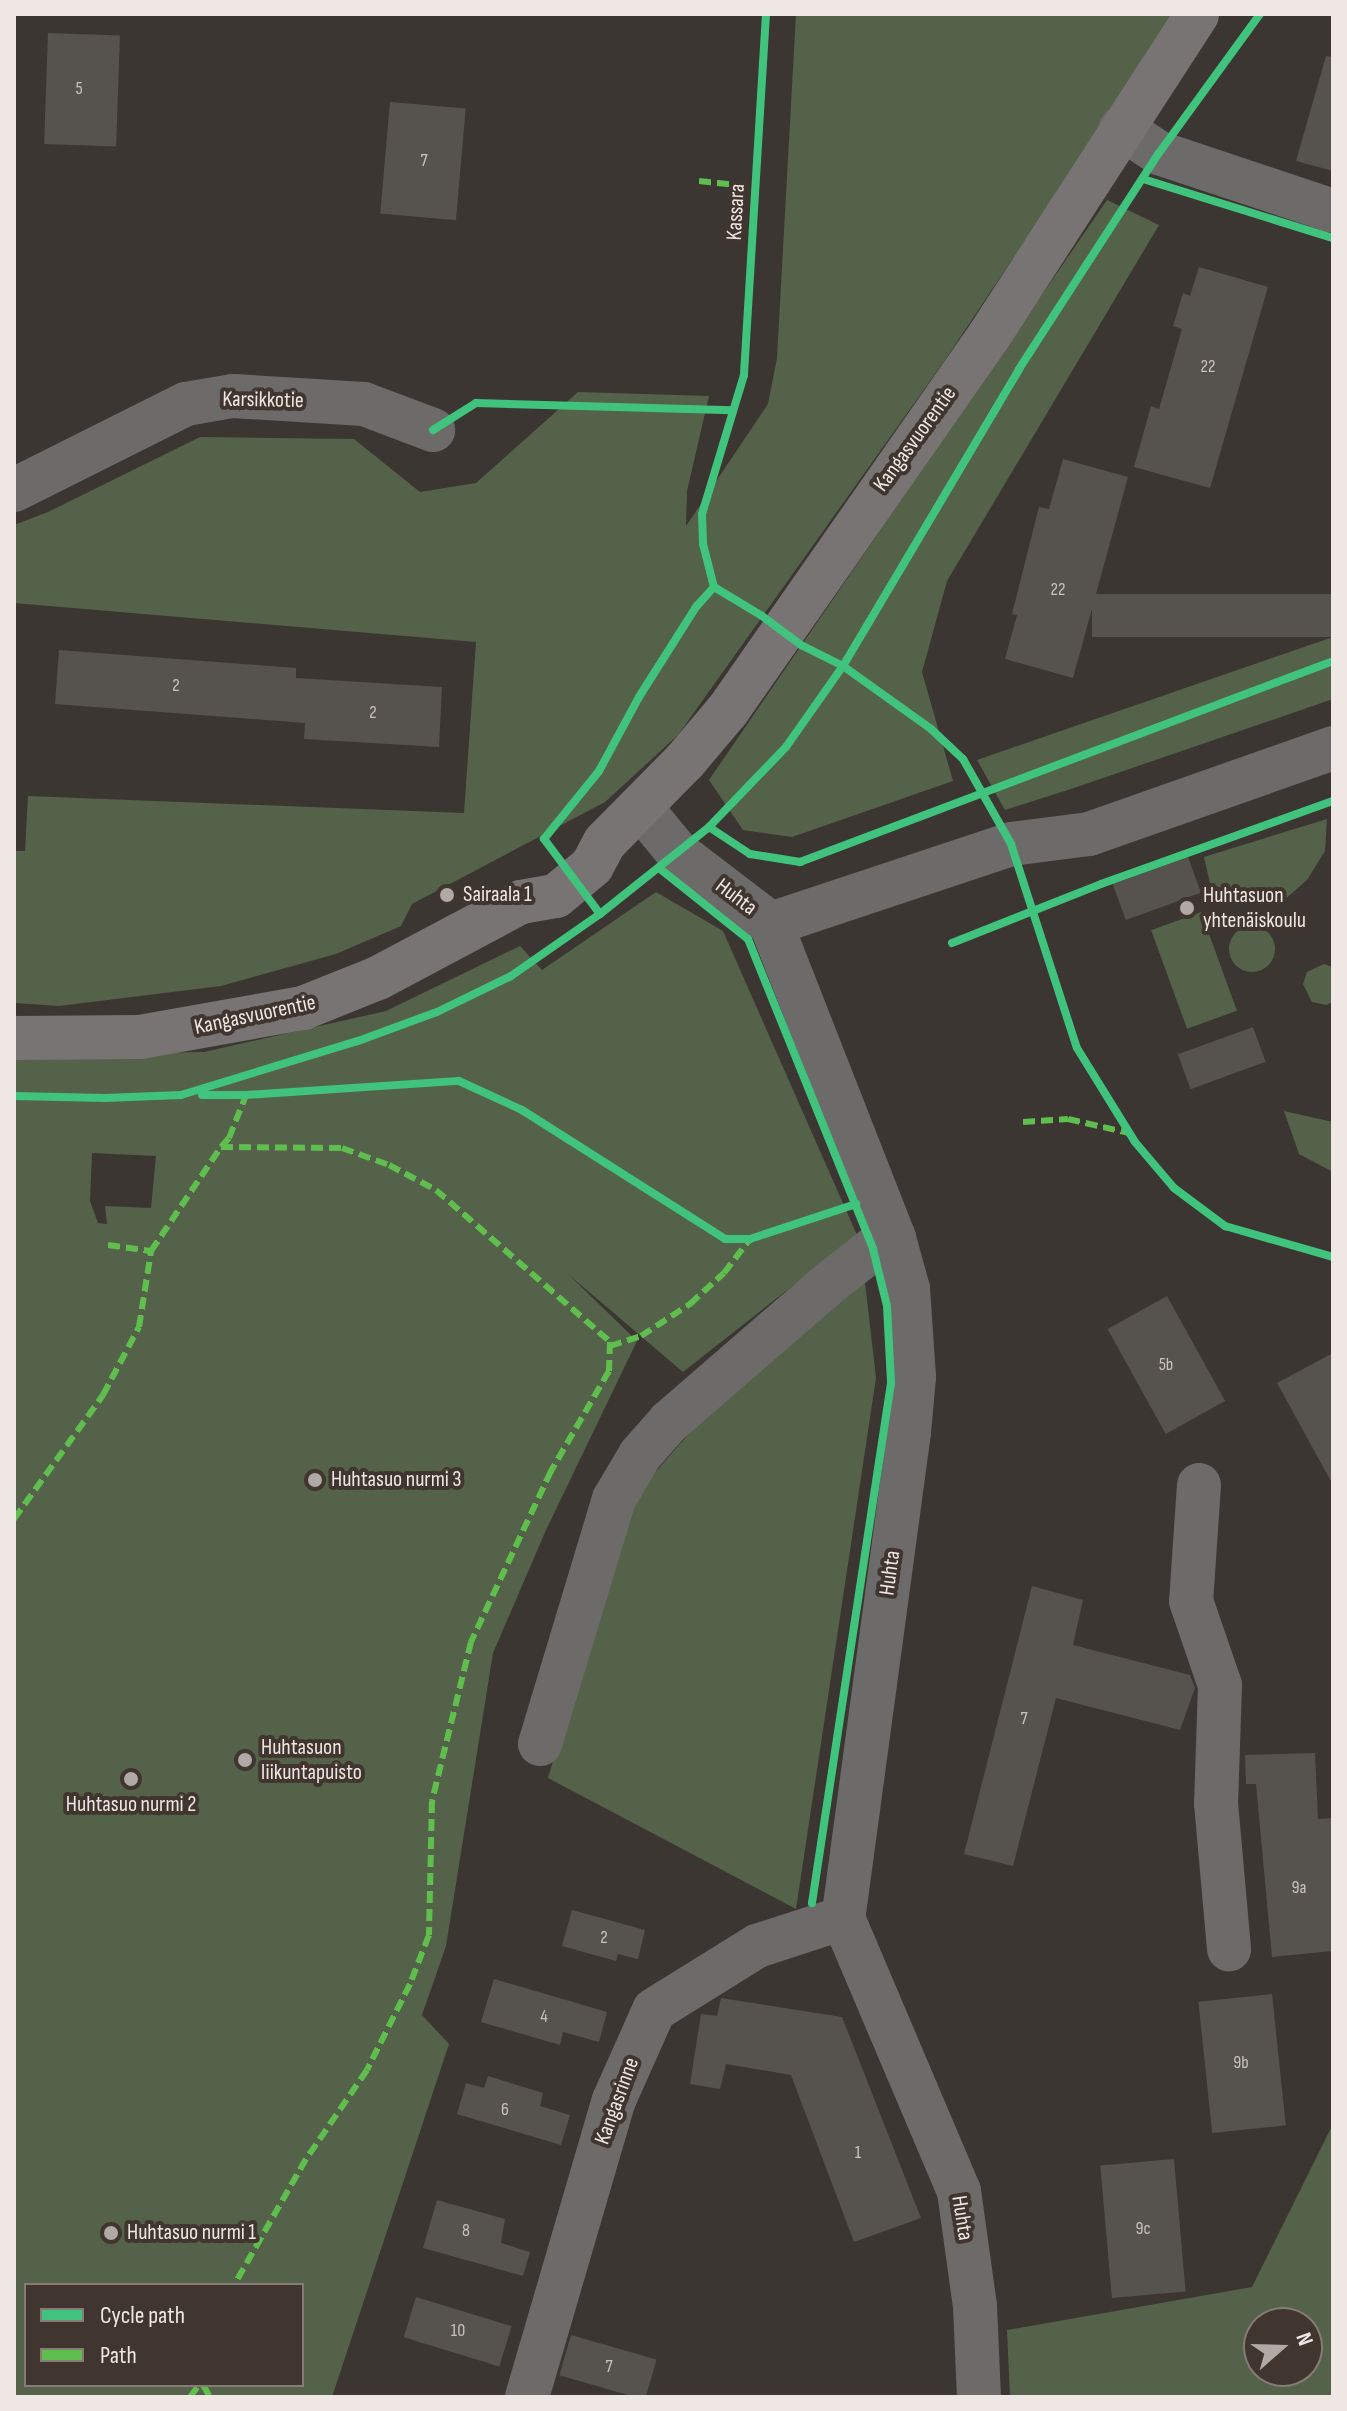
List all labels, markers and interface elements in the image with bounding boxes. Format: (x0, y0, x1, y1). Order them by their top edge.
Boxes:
house number: 5 (75, 78, 83, 100)
house number: 7 (420, 150, 428, 172)
street label: Kassara (721, 183, 751, 241)
house number: 22 (1201, 356, 1215, 378)
street label: Kangasvuorentie (868, 381, 962, 497)
street label: Karsikkotie (222, 386, 304, 414)
house number: 22 (1051, 579, 1065, 601)
house number: 2 (172, 675, 180, 697)
house number: 2 (369, 702, 377, 724)
street label: Huhta (710, 873, 762, 921)
place label: Sairaala 1 (463, 882, 532, 908)
place label: Huhtasuon yhtenäiskoulu (1203, 882, 1306, 934)
marker: Sairaala 1 (438, 886, 456, 904)
marker: Huhtasuon yhtenäiskoulu (1178, 899, 1196, 917)
street label: Kangasvuorentie (192, 989, 318, 1041)
house number: 5b (1159, 1354, 1173, 1376)
place label: Huhtasuo nurmi 3 (331, 1467, 462, 1493)
marker: Huhtasuo nurmi 3 (306, 1471, 324, 1489)
street label: Huhta (874, 1549, 906, 1597)
house number: 7 (1020, 1708, 1028, 1730)
place label: Huhtasuon liikuntapuisto (261, 1734, 362, 1786)
marker: Huhtasuon liikuntapuisto (236, 1751, 254, 1769)
marker: Huhtasuo nurmi 2 (122, 1770, 140, 1788)
place label: Huhtasuo nurmi 2 (66, 1792, 196, 1818)
house number: 9a (1292, 1877, 1306, 1899)
house number: 2 (600, 1927, 608, 1949)
house number: 4 (540, 2006, 548, 2028)
house number: 9b (1233, 2052, 1249, 2074)
street label: Kangasrinne (589, 2054, 645, 2148)
house number: 6 (501, 2099, 509, 2121)
house number: 1 (855, 2142, 861, 2164)
street label: Huhta (945, 2194, 979, 2242)
house number: 9c (1135, 2218, 1151, 2240)
place label: Huhtasuo nurmi 1 (127, 2220, 256, 2246)
house number: 8 (462, 2220, 470, 2242)
marker: Huhtasuo nurmi 1 (102, 2224, 120, 2242)
legend (24, 2283, 304, 2387)
text: Cycle path (100, 2301, 185, 2330)
north arrow (1243, 2307, 1323, 2387)
house number: 10 (451, 2320, 465, 2342)
text: N (1289, 2329, 1319, 2349)
text: Path (100, 2341, 137, 2370)
house number: 7 (605, 2356, 613, 2378)

